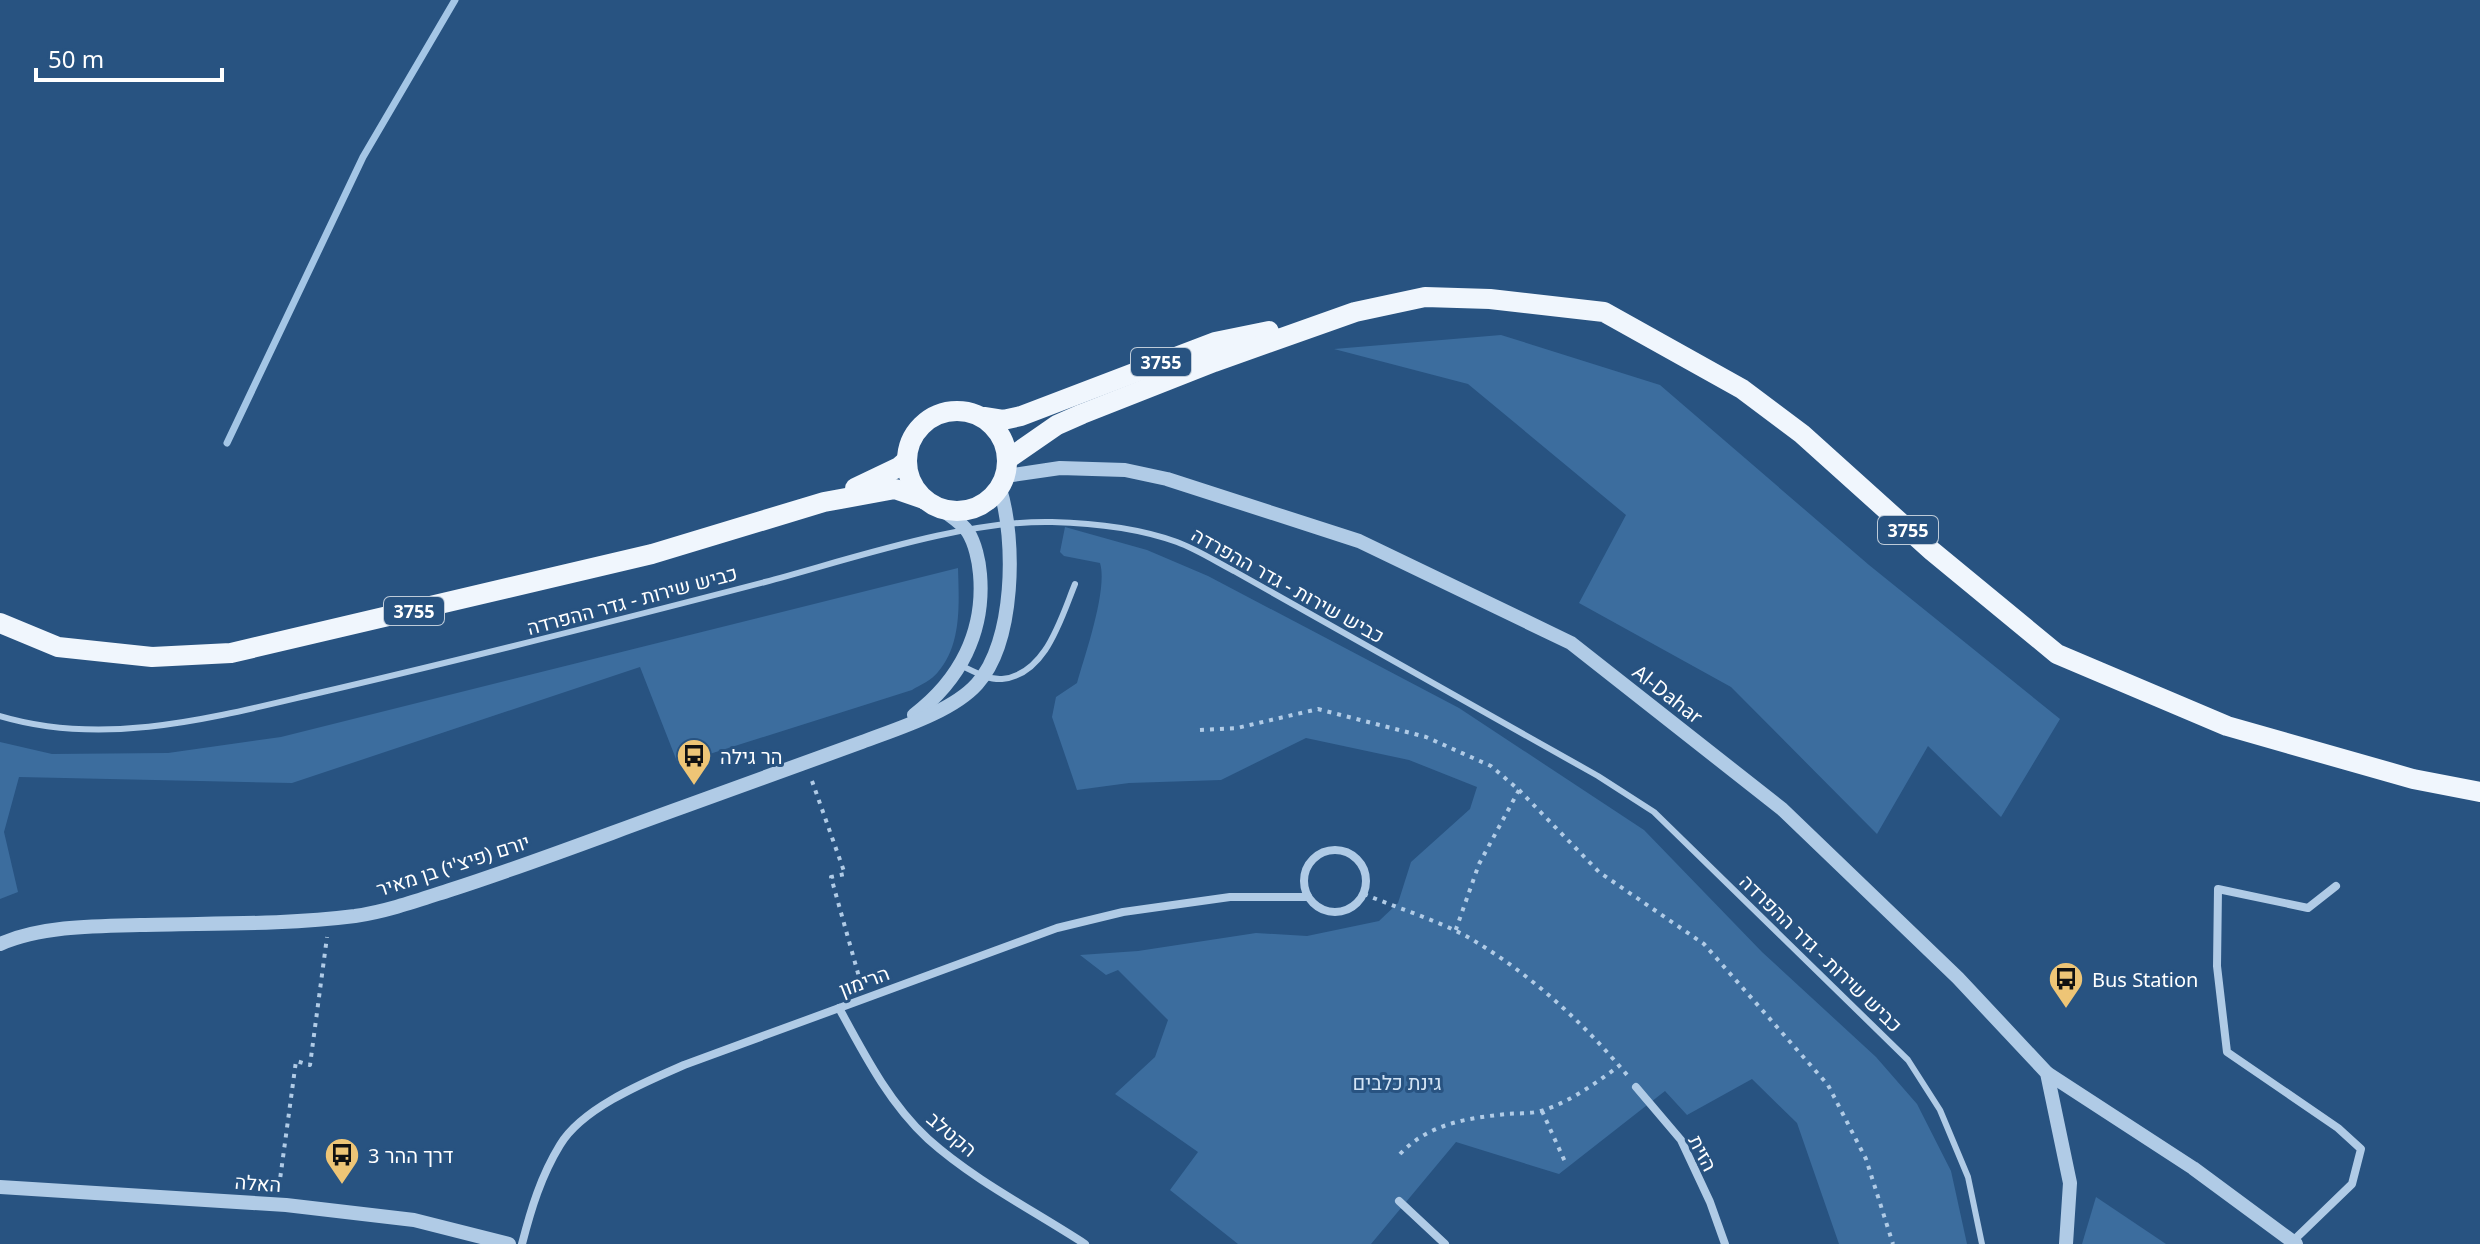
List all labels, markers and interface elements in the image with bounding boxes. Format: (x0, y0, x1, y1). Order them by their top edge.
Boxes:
scale bar (36, 32, 222, 82)
text: 50 m (48, 42, 104, 75)
road number: 3755 (1131, 348, 1191, 376)
road number: 3755 (1878, 516, 1938, 544)
street label: כביש שירות - גדר ההפרדה (1187, 521, 1389, 649)
street label: כביש שירות - גדר ההפרדה (524, 559, 740, 641)
road number: 3755 (384, 597, 444, 625)
street label: Al-Dahar (1627, 658, 1709, 730)
bus stop icon: הר גילה (675, 737, 713, 787)
place label: הר גילה (720, 743, 783, 770)
street label: יורם (פיצ'י) בן מאיר (373, 827, 533, 903)
street label: כביש שירות - גדר ההפרדה (1734, 868, 1908, 1038)
street label: הרימון (835, 959, 893, 1003)
bus stop icon: Bus Station (2047, 960, 2085, 1010)
place label: Bus Station (2092, 966, 2198, 993)
park label: גינת כלבים (1352, 1069, 1442, 1096)
street label: הקטלב (921, 1105, 983, 1163)
street label: הזית (1682, 1130, 1724, 1176)
bus stop icon: דרך ההר 3 (323, 1136, 361, 1186)
place label: דרך ההר 3 (368, 1142, 453, 1169)
street label: האלה (234, 1168, 282, 1198)

